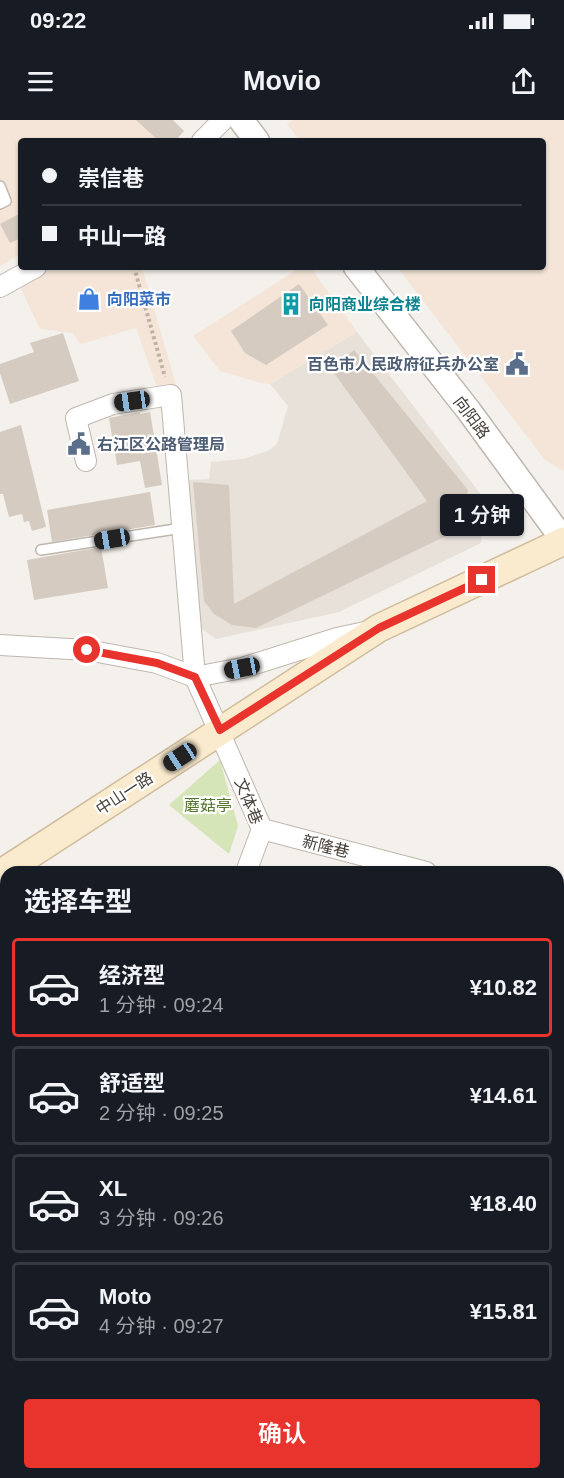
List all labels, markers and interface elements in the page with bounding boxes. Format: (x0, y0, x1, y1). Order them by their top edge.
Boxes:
text: 09:22 (30, 8, 86, 33)
icon: menu (24, 65, 57, 98)
icon: share (507, 65, 540, 98)
text: Movio (243, 66, 321, 96)
text: 崇信巷 (78, 166, 144, 191)
text: 中山一路 (78, 224, 166, 249)
shop icon: 向阳菜市 (76, 286, 102, 312)
place label: 向阳菜市 (107, 291, 171, 308)
building icon: 向阳商业综合楼 (278, 291, 304, 317)
place label: 向阳商业综合楼 (309, 296, 421, 313)
public building icon: 百色市人民政府征兵办公室 (504, 351, 530, 377)
place label: 百色市人民政府征兵办公室 (307, 356, 499, 373)
car (113, 390, 151, 412)
street label: 向阳路 (450, 393, 493, 442)
public building icon: 右江区公路管理局 (66, 431, 92, 457)
place label: 右江区公路管理局 (97, 436, 225, 453)
callout: 1 分钟 (440, 493, 524, 535)
text: 1 分钟 (454, 504, 510, 526)
car (93, 527, 131, 551)
route end (468, 566, 495, 593)
route start (73, 636, 100, 663)
car (223, 656, 261, 680)
car (160, 740, 200, 774)
street label: 中山一路 (93, 769, 156, 818)
street label: 文体巷 (232, 776, 265, 827)
park label: 蘑菇亭 (184, 797, 232, 814)
street label: 新隆巷 (301, 832, 351, 861)
text: 选择车型 (24, 887, 132, 917)
icon: car (27, 961, 81, 1015)
text: 经济型 (99, 963, 165, 988)
text: ¥10.82 (470, 975, 537, 1000)
text: 1 分钟 · 09:24 (99, 994, 224, 1016)
icon: car (27, 1069, 81, 1123)
text: 舒适型 (99, 1071, 165, 1096)
text: ¥14.61 (470, 1083, 537, 1108)
text: 2 分钟 · 09:25 (99, 1102, 224, 1124)
text: XL (99, 1176, 127, 1201)
icon: car (27, 1177, 81, 1231)
text: ¥18.40 (470, 1191, 537, 1216)
text: 3 分钟 · 09:26 (99, 1207, 224, 1229)
text: Moto (99, 1284, 152, 1309)
icon: car (27, 1285, 81, 1339)
text: ¥15.81 (470, 1299, 537, 1324)
text: 4 分钟 · 09:27 (99, 1315, 224, 1337)
button: 确认 (24, 1399, 540, 1468)

